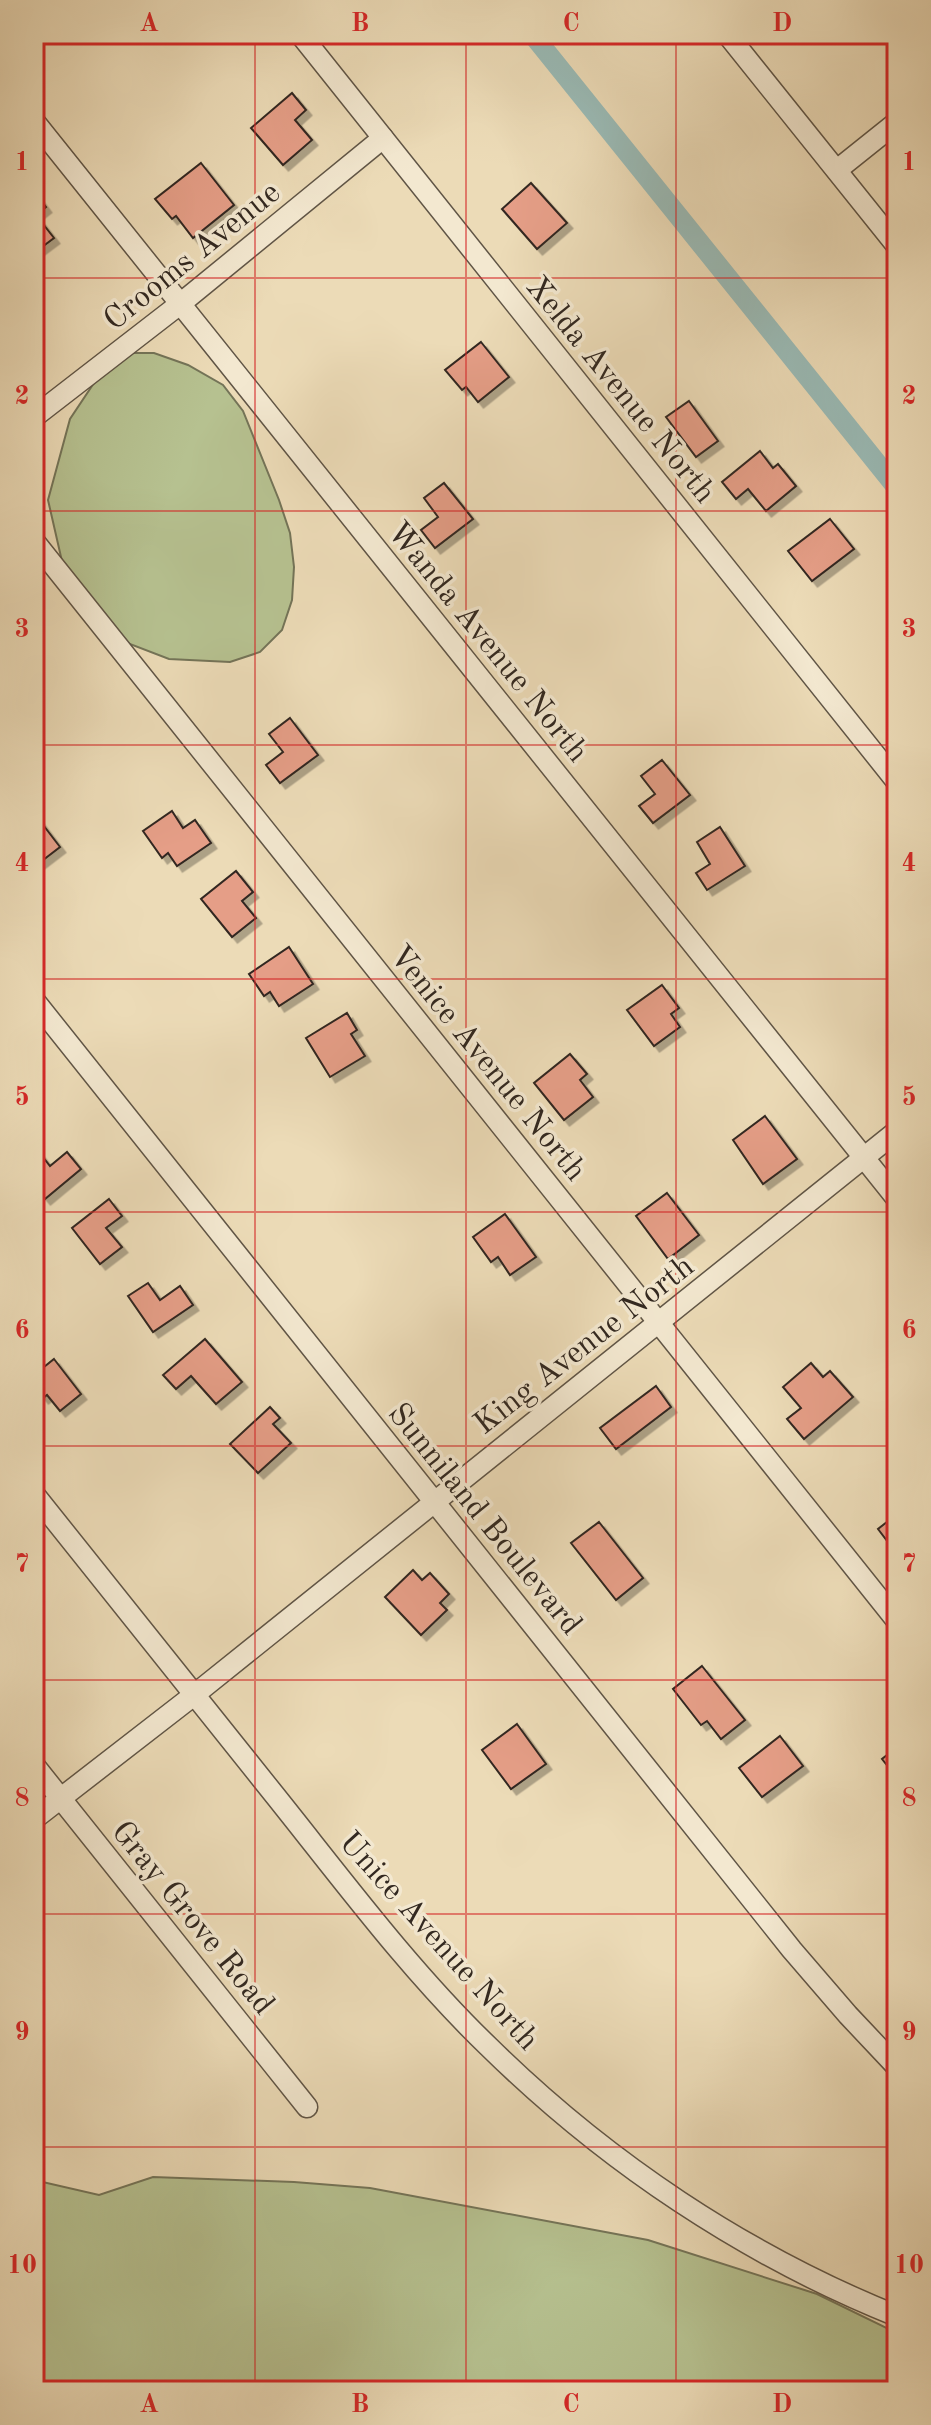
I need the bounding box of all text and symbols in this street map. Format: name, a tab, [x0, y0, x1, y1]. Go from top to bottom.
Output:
text: A	[139, 11, 159, 37]
text: B	[351, 11, 369, 37]
text: C	[562, 11, 580, 37]
text: D	[772, 11, 792, 37]
text: 1	[14, 150, 30, 176]
text: 1	[901, 150, 917, 176]
street label: Crooms Avenue	[99, 177, 287, 338]
street label: Xelda Avenue North	[519, 272, 720, 510]
text: 2	[14, 384, 30, 410]
text: 2	[901, 384, 917, 410]
street label: Wanda Avenue North	[380, 517, 593, 769]
text: 3	[14, 617, 30, 643]
text: 3	[901, 617, 917, 643]
text: 4	[14, 851, 30, 877]
text: 4	[901, 851, 917, 877]
street label: Venice Avenue North	[382, 940, 591, 1188]
text: 5	[14, 1085, 30, 1111]
text: 5	[901, 1085, 917, 1111]
street label: King Avenue North	[469, 1251, 701, 1442]
text: 6	[14, 1318, 30, 1344]
text: 6	[901, 1318, 917, 1344]
street label: Sunniland Boulevard	[381, 1398, 587, 1642]
text: 7	[14, 1552, 30, 1578]
text: 7	[901, 1552, 917, 1578]
text: 8	[14, 1786, 30, 1812]
text: 8	[901, 1786, 917, 1812]
street label: Gray Grove Road	[104, 1816, 279, 2022]
street label: Unice Avenue North	[332, 1827, 544, 2057]
text: 9	[14, 2020, 30, 2046]
text: 9	[901, 2020, 917, 2046]
text: 10	[7, 2253, 37, 2279]
text: 10	[894, 2253, 924, 2279]
text: A	[139, 2392, 159, 2418]
text: B	[351, 2392, 369, 2418]
text: C	[562, 2392, 580, 2418]
text: D	[772, 2392, 792, 2418]

